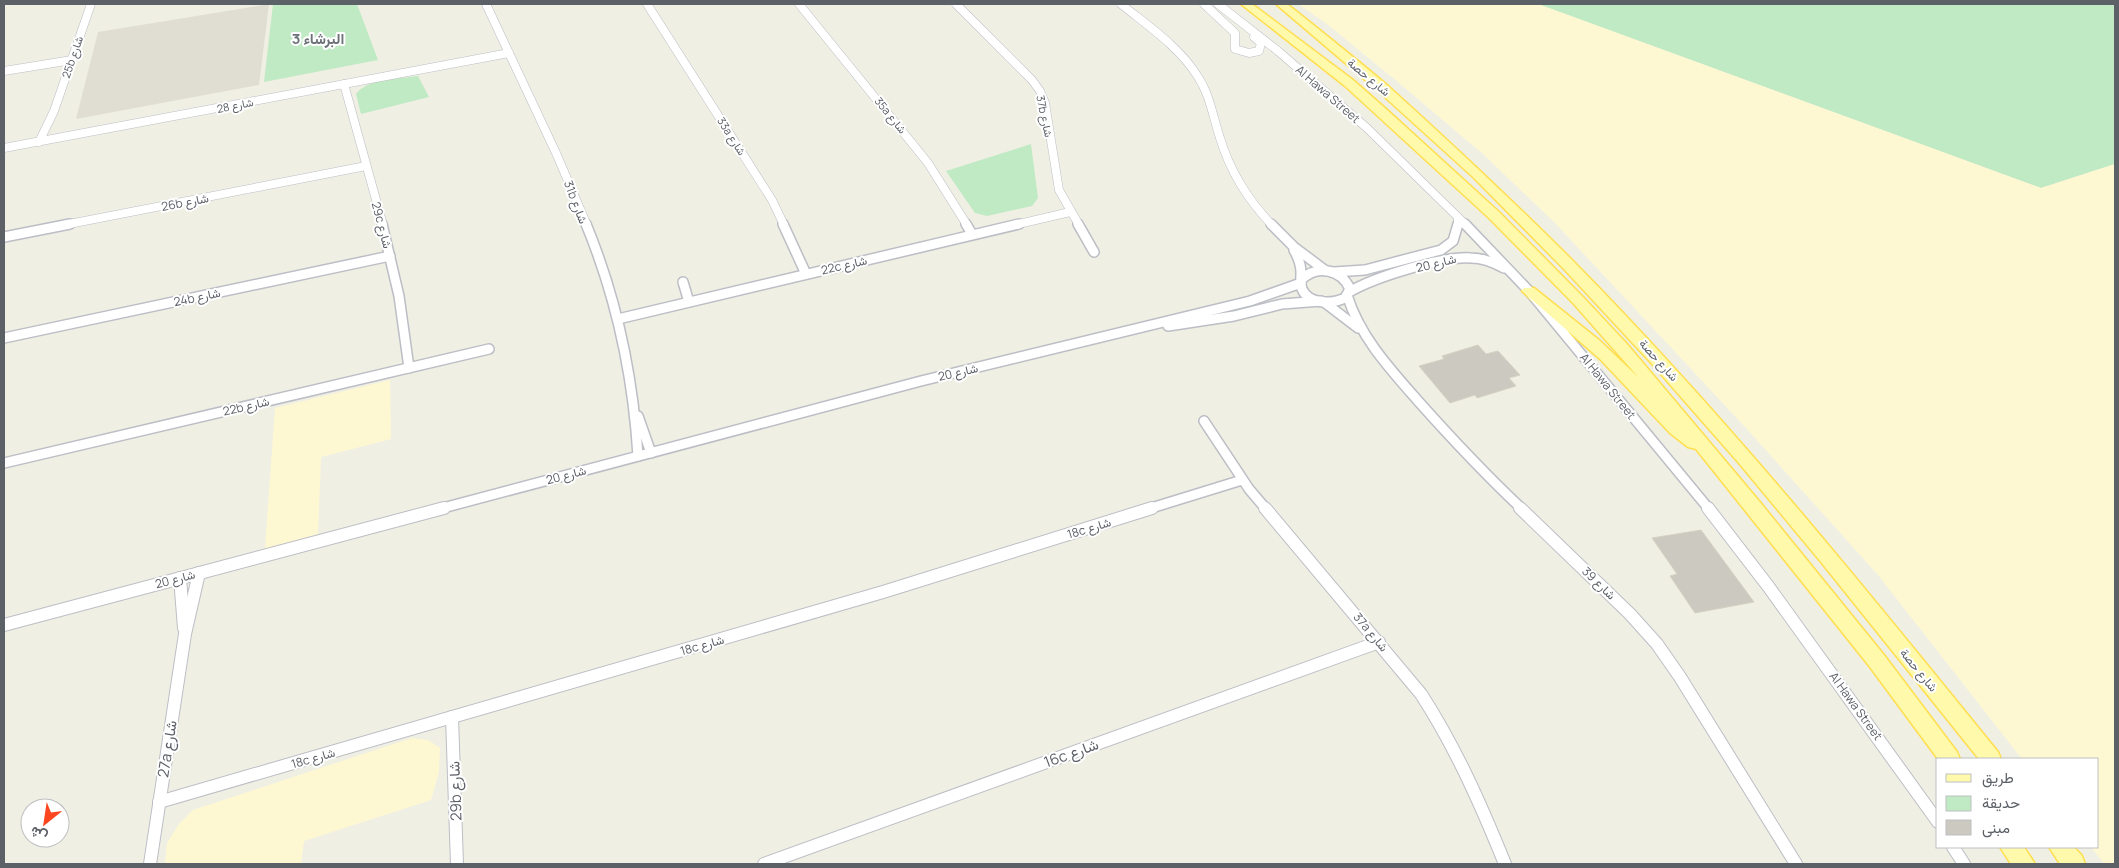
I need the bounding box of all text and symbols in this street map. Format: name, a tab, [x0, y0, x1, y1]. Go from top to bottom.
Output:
district label: البرشاء 3	[292, 28, 344, 49]
street label: 25b شارع	[58, 34, 87, 80]
street label: شارع حصة	[1343, 54, 1394, 101]
street label: Al Hawa Street	[1292, 61, 1364, 127]
street label: شارع 28	[215, 94, 255, 117]
street label: 35a شارع	[871, 94, 911, 137]
street label: 37b شارع	[1032, 94, 1057, 139]
street label: 33a شارع	[713, 114, 750, 159]
street label: 31b شارع	[559, 178, 592, 226]
street label: 26b شارع	[160, 189, 210, 216]
street label: 29c شارع	[367, 200, 396, 250]
street label: شارع 20	[1414, 250, 1458, 277]
street label: 22c شارع	[819, 251, 869, 280]
street label: 24b شارع	[172, 284, 222, 311]
street label: شارع حصة	[1635, 335, 1682, 385]
street label: Al Hawa Street	[1576, 349, 1640, 423]
street label: شارع 20	[936, 359, 980, 386]
street label: 22b شارع	[221, 392, 271, 421]
street label: شارع 20	[544, 462, 588, 489]
street label: 18c شارع	[1065, 513, 1113, 544]
street label: شارع 39	[1578, 563, 1620, 604]
street label: شارع 20	[153, 566, 197, 593]
street label: 37a شارع	[1349, 609, 1392, 656]
street label: 18c شارع	[678, 631, 726, 660]
street label: شارع حصة	[1896, 645, 1942, 696]
street label: Al Hawa Street	[1825, 668, 1887, 744]
street label: 27a شارع	[152, 719, 183, 779]
street label: 16c شارع	[1041, 733, 1102, 773]
street label: 18c شارع	[289, 744, 337, 773]
legend	[1936, 758, 2099, 848]
street label: 29b شارع	[443, 760, 468, 821]
text: طريق	[1982, 767, 2014, 788]
text: حديقة	[1982, 792, 2020, 813]
north arrow	[20, 798, 70, 848]
text: مبنى	[1982, 817, 2010, 838]
text: ش	[26, 822, 50, 847]

